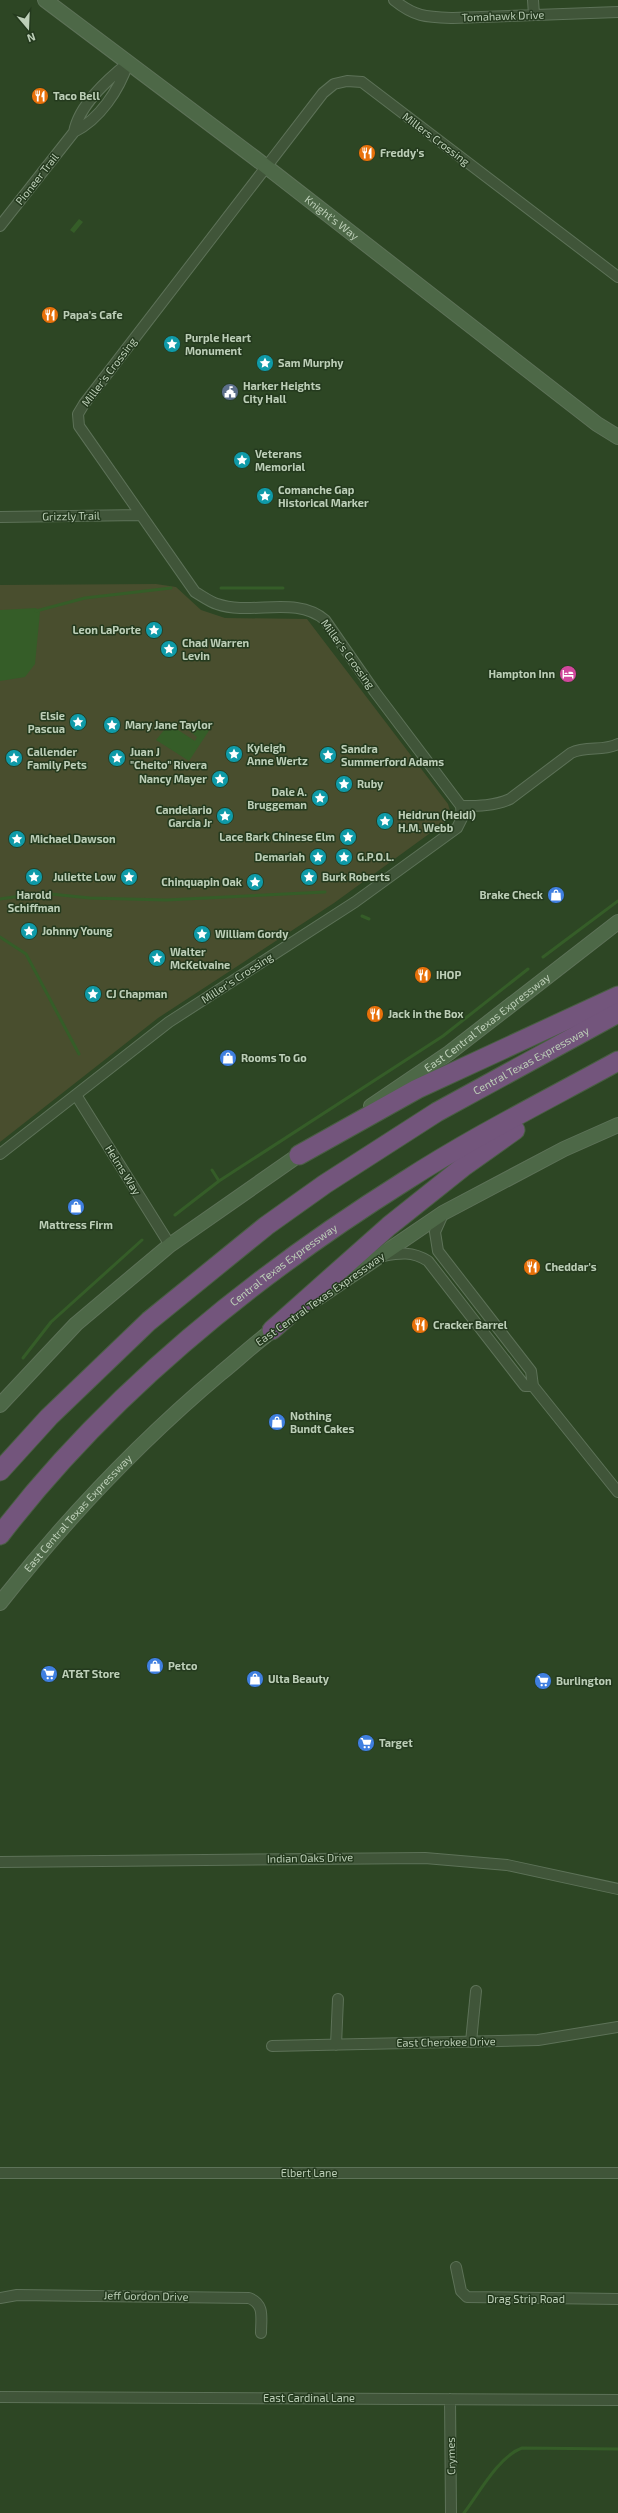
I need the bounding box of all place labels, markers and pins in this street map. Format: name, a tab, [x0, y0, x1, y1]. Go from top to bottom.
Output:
restaurant icon: Taco Bell	[30, 86, 50, 106]
place label: Taco Bell	[53, 89, 100, 102]
restaurant icon: Freddy's	[357, 143, 377, 163]
place label: Freddy's	[380, 146, 424, 160]
restaurant icon: Papa's Cafe	[40, 305, 60, 325]
place label: Papa's Cafe	[63, 308, 123, 321]
place label: Purple Heart Monument	[185, 331, 252, 357]
place icon: Purple Heart Monument	[162, 334, 182, 354]
place icon: Sam Murphy	[255, 353, 275, 373]
place label: Sam Murphy	[278, 356, 344, 370]
place label: Harker Heights City Hall	[243, 379, 321, 406]
public building icon: Harker Heights City Hall	[220, 382, 240, 402]
place label: Veterans Memorial	[255, 447, 305, 473]
place icon: Veterans Memorial	[232, 450, 252, 470]
place label: Comanche Gap Historical Marker	[278, 483, 369, 509]
place icon: Comanche Gap Historical Marker	[255, 486, 275, 506]
place icon: Leon LaPorte	[144, 620, 164, 640]
place label: Leon LaPorte	[73, 623, 141, 636]
place label: Chad Warren Levin	[182, 636, 249, 662]
place icon: Chad Warren Levin	[159, 639, 179, 659]
hotel icon: Hampton Inn	[558, 664, 578, 684]
place label: Hampton Inn	[488, 667, 555, 680]
place label: Elsie Pascua	[28, 709, 65, 735]
place icon: Elsie Pascua	[68, 712, 88, 732]
place icon: Mary Jane Taylor	[102, 715, 122, 735]
place label: Mary Jane Taylor	[125, 718, 213, 732]
place label: Kyleigh Anne Wertz	[247, 741, 308, 767]
place label: Sandra Summerford Adams	[341, 742, 444, 768]
place icon: Kyleigh Anne Wertz	[224, 744, 244, 764]
place label: Callender Family Pets	[27, 745, 87, 772]
place label: Juan J "Cheito" Rivera	[130, 745, 207, 771]
place icon: Sandra Summerford Adams	[318, 745, 338, 765]
place icon: Callender Family Pets	[4, 748, 24, 768]
place icon: Juan J "Cheito" Rivera	[107, 748, 127, 768]
place icon: Nancy Mayer	[210, 769, 230, 789]
place label: Nancy Mayer	[139, 772, 207, 786]
place icon: Ruby	[334, 774, 354, 794]
place label: Ruby	[357, 777, 384, 791]
place label: Dale A. Bruggeman	[247, 785, 307, 811]
place icon: Dale A. Bruggeman	[310, 788, 330, 808]
place label: Candelario Garcia Jr	[156, 803, 212, 829]
place icon: Candelario Garcia Jr	[215, 806, 235, 826]
place label: Heidrun (Heidi) H.M. Webb	[398, 808, 476, 834]
place icon: Heidrun (Heidi) H.M. Webb	[375, 811, 395, 831]
place icon: Lace Bark Chinese Elm	[338, 827, 358, 847]
place icon: Michael Dawson	[7, 829, 27, 849]
place label: Lace Bark Chinese Elm	[219, 830, 335, 843]
place label: Michael Dawson	[30, 832, 116, 845]
place icon: Demariah	[308, 847, 328, 867]
place icon: G.P.O.L.	[334, 847, 354, 867]
place label: Demariah	[255, 850, 305, 863]
place label: G.P.O.L.	[357, 850, 395, 863]
place icon: Harold Schiffman	[24, 867, 44, 887]
place icon: Juliette Low	[119, 867, 139, 887]
place icon: Burk Roberts	[299, 867, 319, 887]
place label: Juliette Low	[53, 870, 117, 883]
place label: Burk Roberts	[322, 870, 390, 883]
place icon: Chinquapin Oak	[245, 872, 265, 892]
place label: Chinquapin Oak	[161, 875, 243, 888]
shop icon: Brake Check	[546, 885, 566, 905]
place label: Harold Schiffman	[8, 888, 60, 914]
place label: Brake Check	[479, 888, 544, 901]
place icon: Johnny Young	[19, 921, 39, 941]
place label: Johnny Young	[42, 924, 113, 938]
place icon: William Gordy	[192, 924, 212, 944]
place label: William Gordy	[215, 927, 289, 941]
place label: Walter McKelvaine	[170, 945, 230, 971]
place icon: Walter McKelvaine	[147, 948, 167, 968]
restaurant icon: IHOP	[413, 965, 433, 985]
place label: IHOP	[436, 968, 461, 981]
place icon: CJ Chapman	[83, 984, 103, 1004]
place label: CJ Chapman	[106, 987, 167, 1000]
restaurant icon: Jack in the Box	[365, 1004, 385, 1024]
place label: Jack in the Box	[388, 1007, 464, 1020]
shop icon: Rooms To Go	[218, 1048, 238, 1068]
place label: Rooms To Go	[241, 1051, 307, 1064]
shop icon: Mattress Firm	[66, 1197, 86, 1217]
place label: Mattress Firm	[39, 1218, 113, 1231]
restaurant icon: Cheddar's	[522, 1257, 542, 1277]
place label: Cheddar's	[545, 1260, 597, 1273]
restaurant icon: Cracker Barrel	[410, 1315, 430, 1335]
place label: Cracker Barrel	[433, 1318, 508, 1331]
place label: Nothing Bundt Cakes	[290, 1409, 355, 1435]
shop icon: Nothing Bundt Cakes	[267, 1412, 287, 1432]
shop icon: Petco	[145, 1656, 165, 1676]
place label: Petco	[168, 1659, 198, 1672]
supermarket icon: AT&T Store	[39, 1664, 59, 1684]
place label: AT&T Store	[62, 1667, 120, 1680]
shop icon: Ulta Beauty	[245, 1669, 265, 1689]
supermarket icon: Burlington	[533, 1671, 553, 1691]
place label: Ulta Beauty	[268, 1672, 330, 1686]
place label: Burlington	[556, 1674, 612, 1687]
supermarket icon: Target	[356, 1733, 376, 1753]
place label: Target	[379, 1736, 413, 1749]

